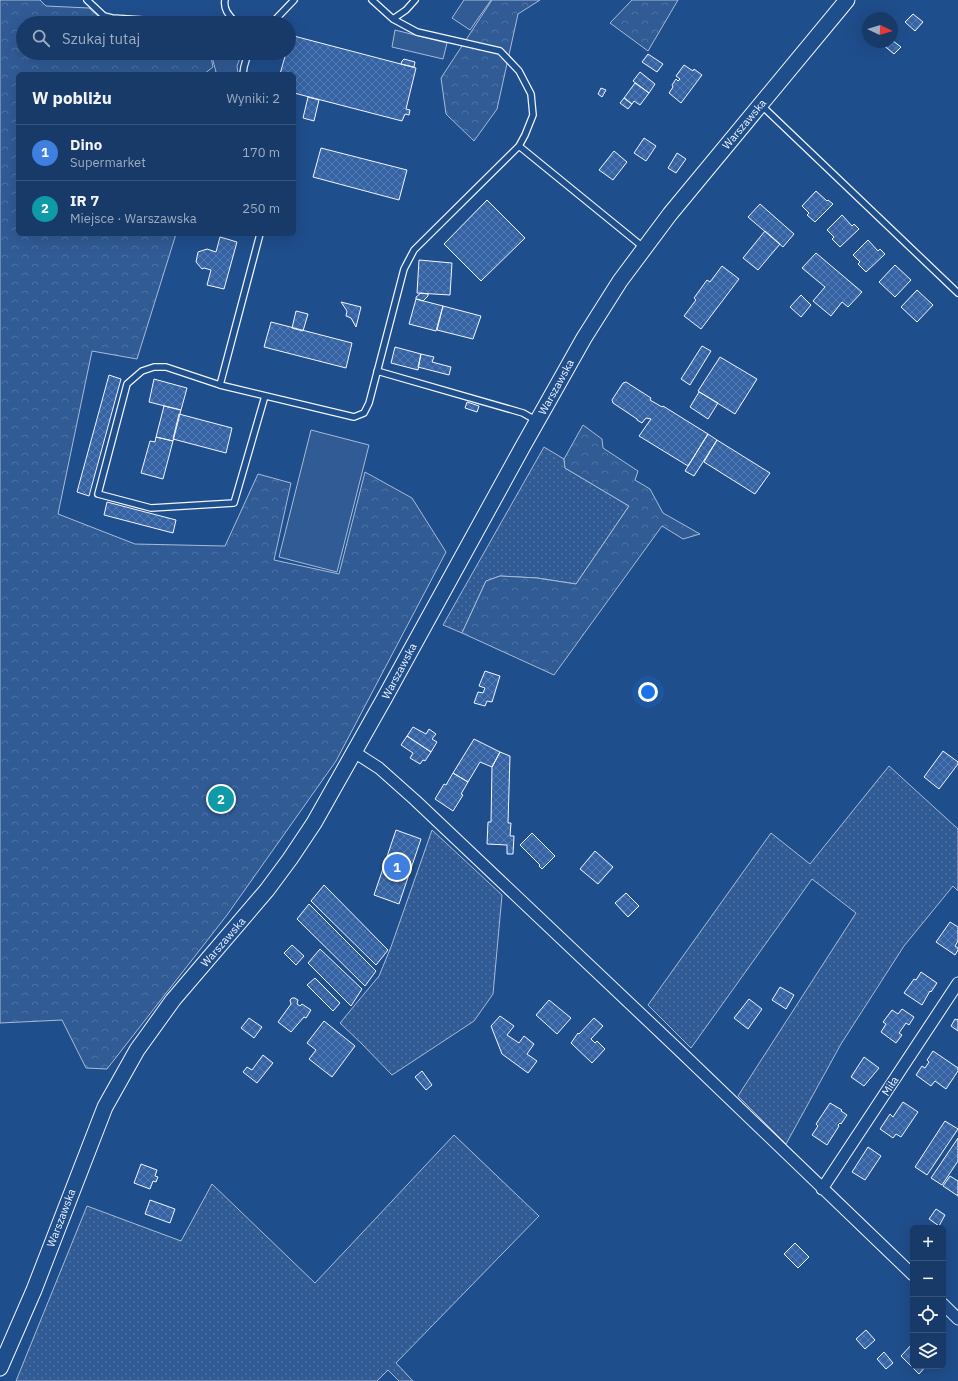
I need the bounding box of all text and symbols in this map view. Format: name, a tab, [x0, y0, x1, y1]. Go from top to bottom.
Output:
north arrow	[862, 12, 898, 48]
search box	[16, 16, 296, 60]
icon: search	[30, 27, 52, 49]
text: Szukaj tutaj	[62, 29, 140, 48]
text: W pobliżu	[32, 87, 112, 109]
text: Wyniki: 2	[227, 90, 280, 107]
street label: Warszawska	[719, 96, 769, 152]
text: Dino	[70, 135, 102, 154]
text: 1	[41, 144, 49, 161]
text: 170 m	[242, 144, 280, 161]
text: Supermarket	[70, 154, 146, 171]
text: IR 7	[70, 191, 99, 210]
text: 2	[41, 200, 49, 217]
text: 250 m	[242, 200, 280, 217]
text: Miejsce · Warszawska	[70, 210, 197, 227]
street label: Warszawska	[535, 357, 577, 417]
street label: Warszawska	[378, 641, 420, 701]
your location	[638, 682, 658, 702]
pin: 2	[208, 784, 234, 814]
pin: 1	[384, 852, 410, 882]
street label: Warszawska	[198, 914, 248, 970]
street label: Miła	[879, 1073, 902, 1098]
street label: Warszawska	[43, 1187, 79, 1249]
map controls	[910, 1225, 946, 1369]
button: +	[910, 1225, 946, 1261]
button: −	[910, 1261, 946, 1297]
button: locate	[910, 1297, 946, 1333]
button: layers	[910, 1333, 946, 1369]

